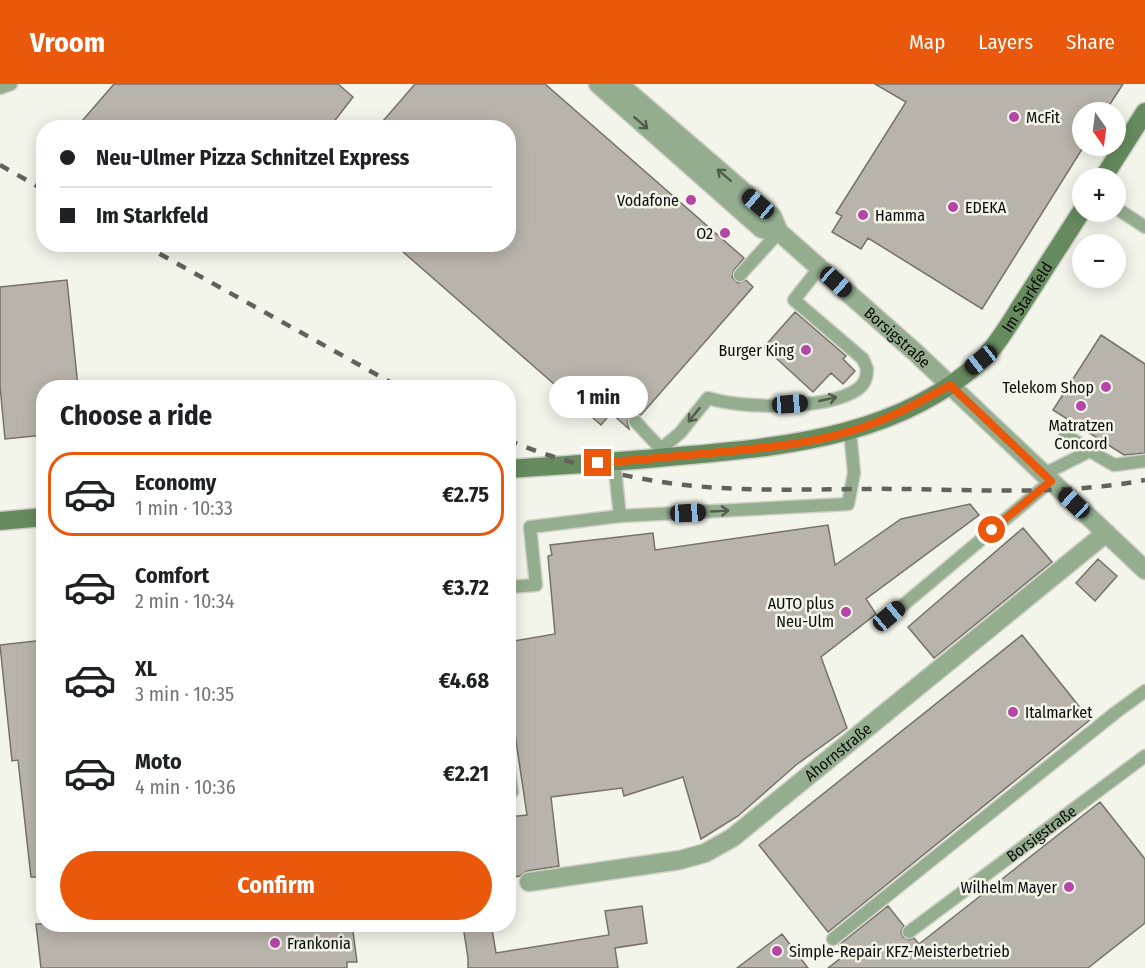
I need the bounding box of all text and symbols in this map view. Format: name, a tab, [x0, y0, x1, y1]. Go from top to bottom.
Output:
text: Vroom	[30, 26, 105, 59]
text: Map	[909, 29, 945, 55]
text: Layers	[978, 29, 1033, 55]
text: Share	[1066, 29, 1115, 55]
north arrow	[1072, 102, 1126, 156]
map controls	[1072, 102, 1126, 288]
place label: McFit	[1026, 108, 1061, 127]
marker: McFit	[1007, 110, 1021, 124]
one-way arrow	[633, 117, 649, 130]
text: Neu-Ulmer Pizza Schnitzel Express	[96, 144, 409, 171]
button: +	[1072, 168, 1126, 222]
one-way arrow	[716, 169, 732, 182]
car	[738, 186, 778, 222]
place label: Vodafone	[617, 191, 679, 210]
marker: Vodafone	[684, 193, 698, 207]
place label: EDEKA	[965, 198, 1007, 217]
marker: EDEKA	[946, 200, 960, 214]
text: Im Starkfeld	[96, 202, 208, 229]
place label: Hamma	[875, 206, 925, 225]
marker: Hamma	[856, 208, 870, 222]
place label: O2	[696, 224, 713, 243]
marker: O2	[718, 226, 732, 240]
button: −	[1072, 234, 1126, 288]
street label: Im Starkfeld	[997, 258, 1056, 336]
car	[817, 263, 855, 301]
street label: Borsigstraße	[861, 303, 935, 372]
place label: Burger King	[719, 341, 794, 360]
car	[961, 342, 1001, 378]
marker: Burger King	[799, 343, 813, 357]
callout: 1 min	[548, 376, 648, 418]
place label: Telekom Shop	[1002, 378, 1094, 397]
marker: Telekom Shop	[1099, 380, 1113, 394]
text: 1 min	[577, 385, 620, 409]
one-way arrow	[819, 392, 838, 404]
car	[771, 394, 809, 414]
marker: Matratzen Concord	[1074, 399, 1088, 413]
text: Choose a ride	[60, 400, 212, 432]
one-way arrow	[688, 407, 701, 423]
place label: Matratzen Concord	[1048, 416, 1114, 453]
route end	[584, 449, 611, 476]
icon: car	[63, 467, 117, 521]
text: Economy	[135, 469, 216, 496]
text: €2.75	[442, 481, 489, 508]
car	[1055, 484, 1093, 522]
text: 1 min · 10:33	[135, 496, 233, 520]
car	[670, 503, 706, 523]
one-way arrow	[710, 505, 730, 516]
route start	[978, 516, 1005, 543]
icon: car	[63, 560, 117, 614]
text: Comfort	[135, 562, 209, 589]
text: €3.72	[442, 574, 489, 601]
text: 2 min · 10:34	[135, 589, 234, 613]
place label: AUTO plus Neu-Ulm	[768, 594, 834, 631]
car	[869, 598, 909, 634]
marker: AUTO plus Neu-Ulm	[839, 605, 853, 619]
icon: car	[63, 653, 117, 707]
text: XL	[135, 655, 157, 682]
text: €4.68	[439, 667, 489, 694]
text: 3 min · 10:35	[135, 682, 234, 706]
place label: Italmarket	[1025, 703, 1093, 722]
marker: Italmarket	[1006, 705, 1020, 719]
street label: Ahornstraße	[801, 719, 875, 785]
icon: car	[63, 746, 117, 800]
text: Moto	[135, 748, 182, 775]
text: €2.21	[443, 760, 489, 787]
text: 4 min · 10:36	[135, 775, 236, 799]
street label: Borsigstraße	[1003, 801, 1080, 866]
button: Confirm	[60, 851, 492, 920]
place label: Wilhelm Mayer	[961, 878, 1057, 897]
marker: Wilhelm Mayer	[1062, 880, 1076, 894]
place label: Frankonia	[287, 934, 351, 953]
marker: Frankonia	[268, 936, 282, 950]
place label: Simple-Repair KFZ-Meisterbetrieb	[789, 942, 1010, 961]
marker: Simple-Repair KFZ-Meisterbetrieb	[770, 944, 784, 958]

